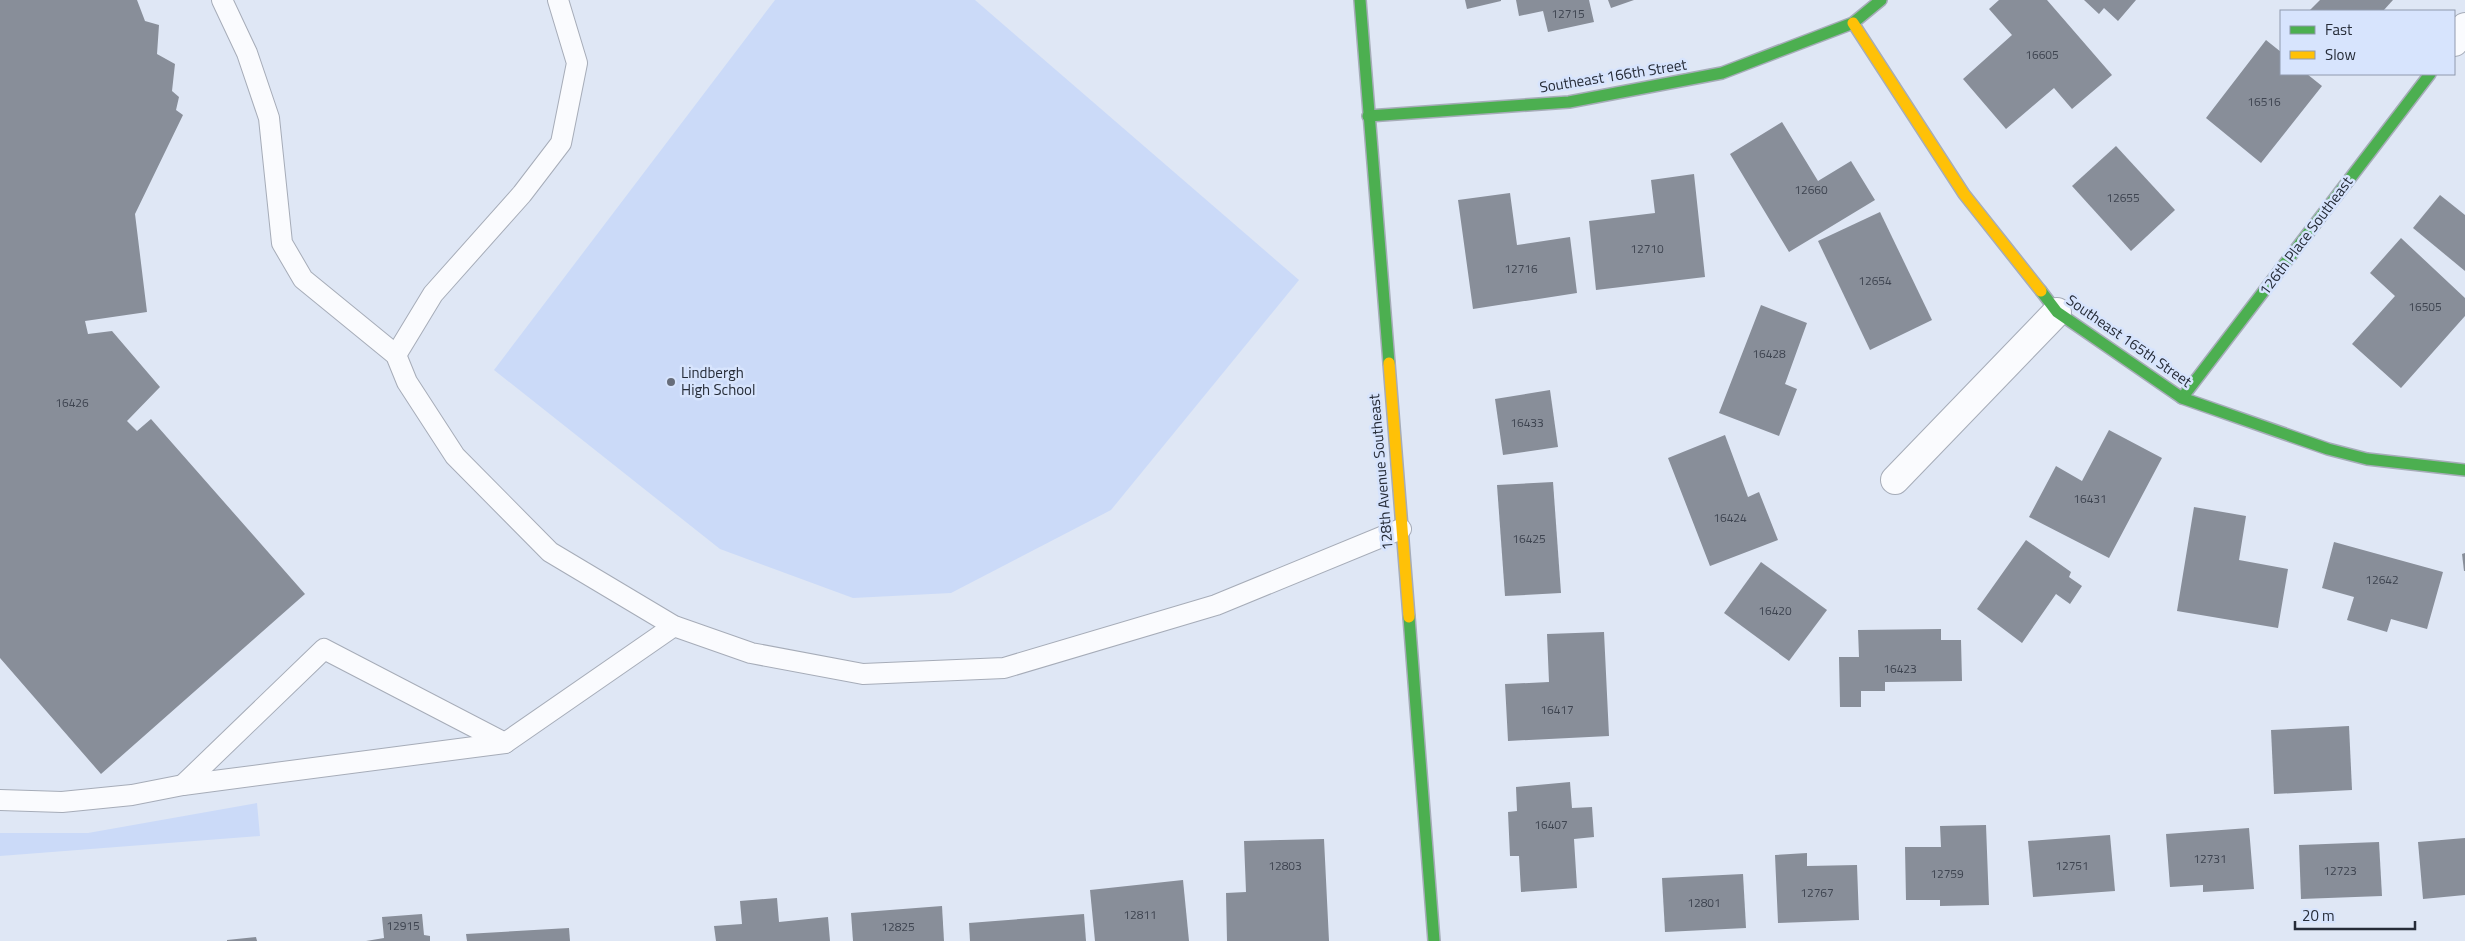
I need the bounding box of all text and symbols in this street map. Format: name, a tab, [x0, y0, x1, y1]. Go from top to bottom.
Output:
house number: 12715	[1551, 4, 1585, 23]
legend	[2280, 10, 2455, 75]
text: Fast	[2325, 18, 2353, 41]
text: Slow	[2325, 43, 2356, 66]
house number: 16605	[2025, 45, 2059, 64]
street label: Southeast 166th Street	[1538, 52, 1689, 98]
house number: 16516	[2247, 92, 2281, 111]
street label: 126th Place Southeast	[2253, 171, 2358, 300]
house number: 12660	[1794, 180, 1828, 199]
house number: 12655	[2106, 188, 2140, 207]
house number: 12710	[1630, 239, 1664, 258]
house number: 12716	[1504, 259, 1538, 278]
house number: 12654	[1858, 271, 1892, 290]
street label: Southeast 165th Street	[2062, 289, 2197, 393]
house number: 16505	[2408, 297, 2442, 316]
house number: 16428	[1752, 344, 1786, 363]
place label: Lindbergh High School	[681, 361, 756, 401]
marker: Lindbergh High School	[665, 376, 677, 388]
street label: 128th Avenue Southeast	[1362, 392, 1399, 551]
house number: 16426	[55, 393, 89, 412]
house number: 16433	[1510, 413, 1544, 432]
house number: 16431	[2073, 489, 2107, 508]
house number: 16424	[1713, 508, 1747, 527]
house number: 16425	[1512, 529, 1546, 548]
house number: 12642	[2365, 570, 2399, 589]
house number: 16420	[1758, 601, 1792, 620]
house number: 16423	[1883, 659, 1917, 678]
house number: 16417	[1540, 700, 1574, 719]
house number: 16407	[1534, 815, 1568, 834]
house number: 12731	[2193, 849, 2227, 868]
house number: 12803	[1268, 856, 1302, 875]
house number: 12751	[2055, 856, 2089, 875]
house number: 12723	[2323, 861, 2357, 880]
house number: 12759	[1930, 864, 1964, 883]
house number: 12767	[1800, 883, 1834, 902]
house number: 12801	[1687, 893, 1721, 912]
scale bar	[2295, 898, 2415, 930]
text: 20 m	[2302, 904, 2335, 927]
house number: 12811	[1123, 905, 1157, 924]
house number: 12915	[386, 916, 420, 935]
house number: 12825	[881, 917, 915, 936]

